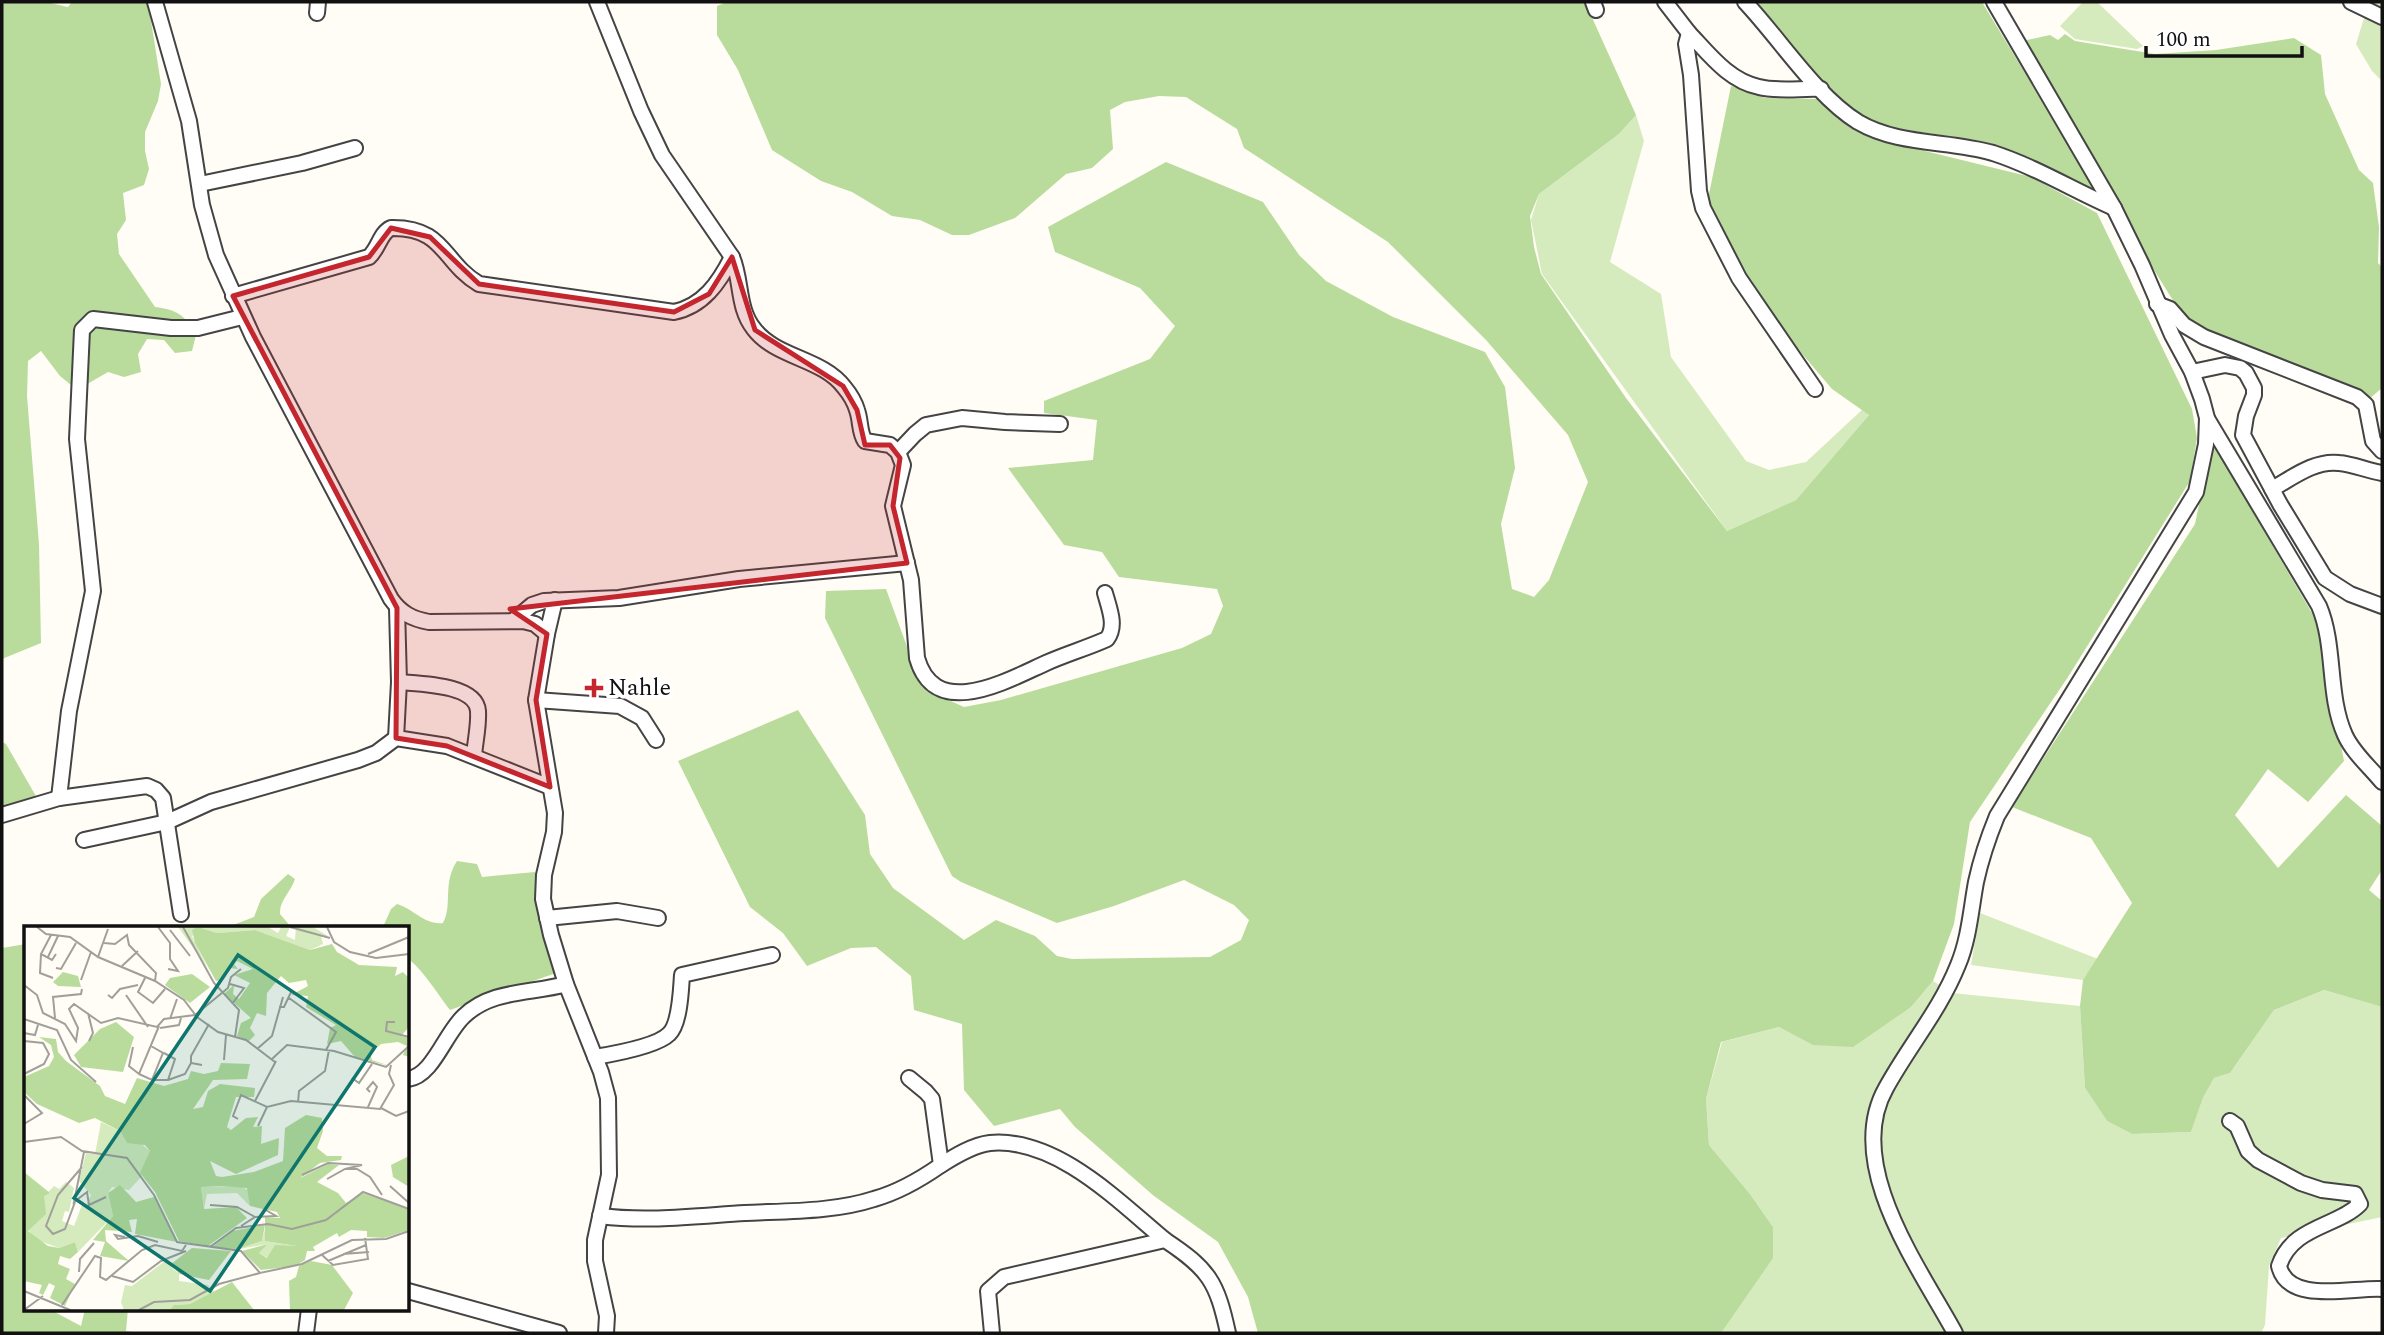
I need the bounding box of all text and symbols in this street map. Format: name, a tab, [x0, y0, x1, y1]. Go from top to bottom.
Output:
scale bar	[2146, 14, 2302, 58]
text: 100 m	[2156, 24, 2211, 56]
place label: Nahle	[608, 670, 671, 706]
marker: Nahle	[586, 680, 602, 696]
inset map	[24, 926, 410, 1310]

